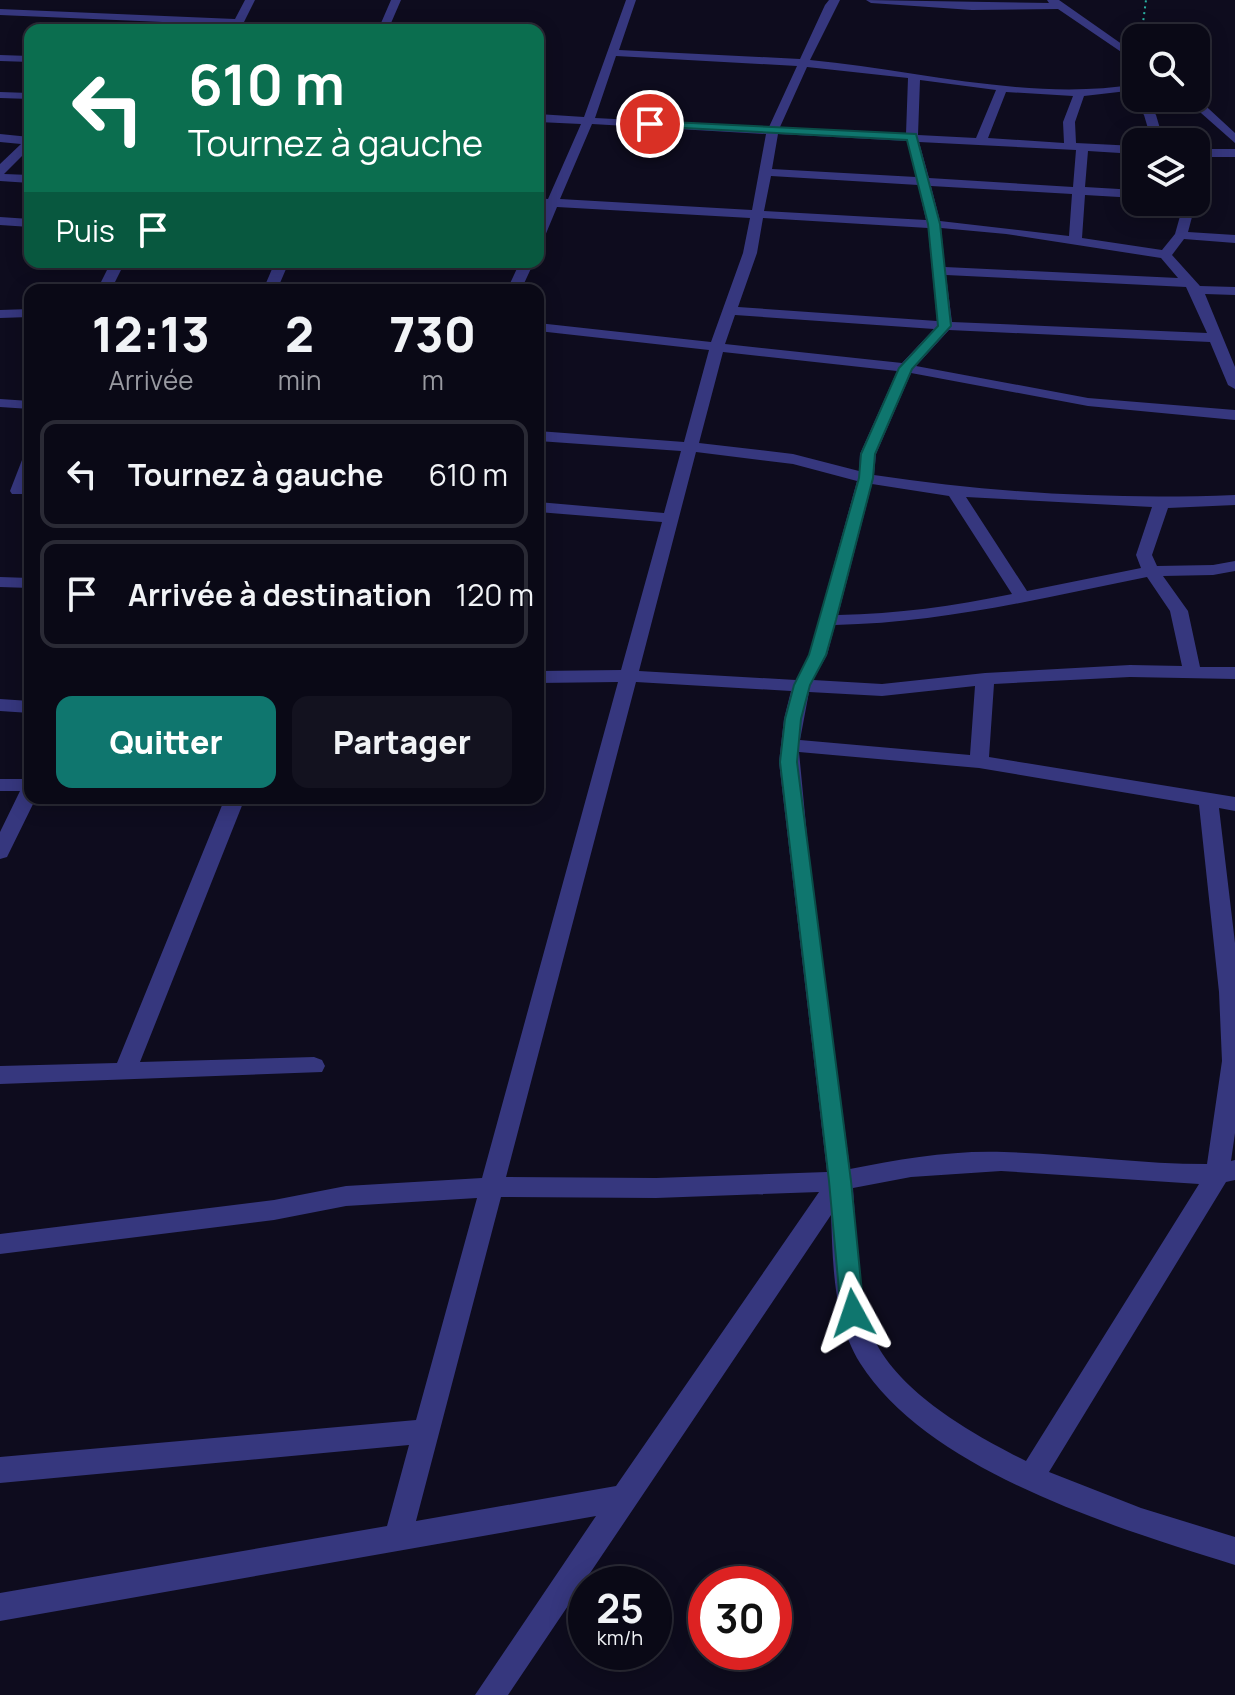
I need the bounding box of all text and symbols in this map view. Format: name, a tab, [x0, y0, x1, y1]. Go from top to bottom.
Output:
map controls	[1122, 24, 1210, 216]
button: search	[1122, 24, 1210, 112]
text: 610 m	[188, 45, 345, 122]
icon: left	[56, 56, 160, 160]
pin	[616, 90, 684, 158]
icon: arrive	[628, 102, 672, 146]
text: Tournez à gauche	[188, 118, 483, 167]
button: layers	[1122, 128, 1210, 216]
icon: arrive	[131, 208, 175, 252]
text: Puis	[56, 210, 115, 251]
text: 12:13	[92, 301, 210, 366]
text: 2	[285, 301, 314, 366]
text: 730	[389, 301, 476, 366]
text: Arrivée	[108, 362, 193, 398]
text: min	[278, 362, 321, 398]
text: m	[422, 362, 444, 398]
icon: left	[60, 452, 104, 496]
text: Tournez à gauche	[128, 454, 384, 495]
text: 610 m	[428, 454, 508, 495]
icon: arrive	[60, 572, 104, 616]
text: Arrivée à destination	[128, 574, 431, 615]
text: 120 m	[455, 574, 534, 615]
button: Quitter	[56, 696, 276, 788]
button: Partager	[292, 696, 512, 788]
position arrow	[811, 1271, 895, 1355]
speed limit sign: 30	[688, 1566, 792, 1670]
text: 25	[596, 1580, 644, 1635]
text: km/h	[597, 1624, 643, 1651]

